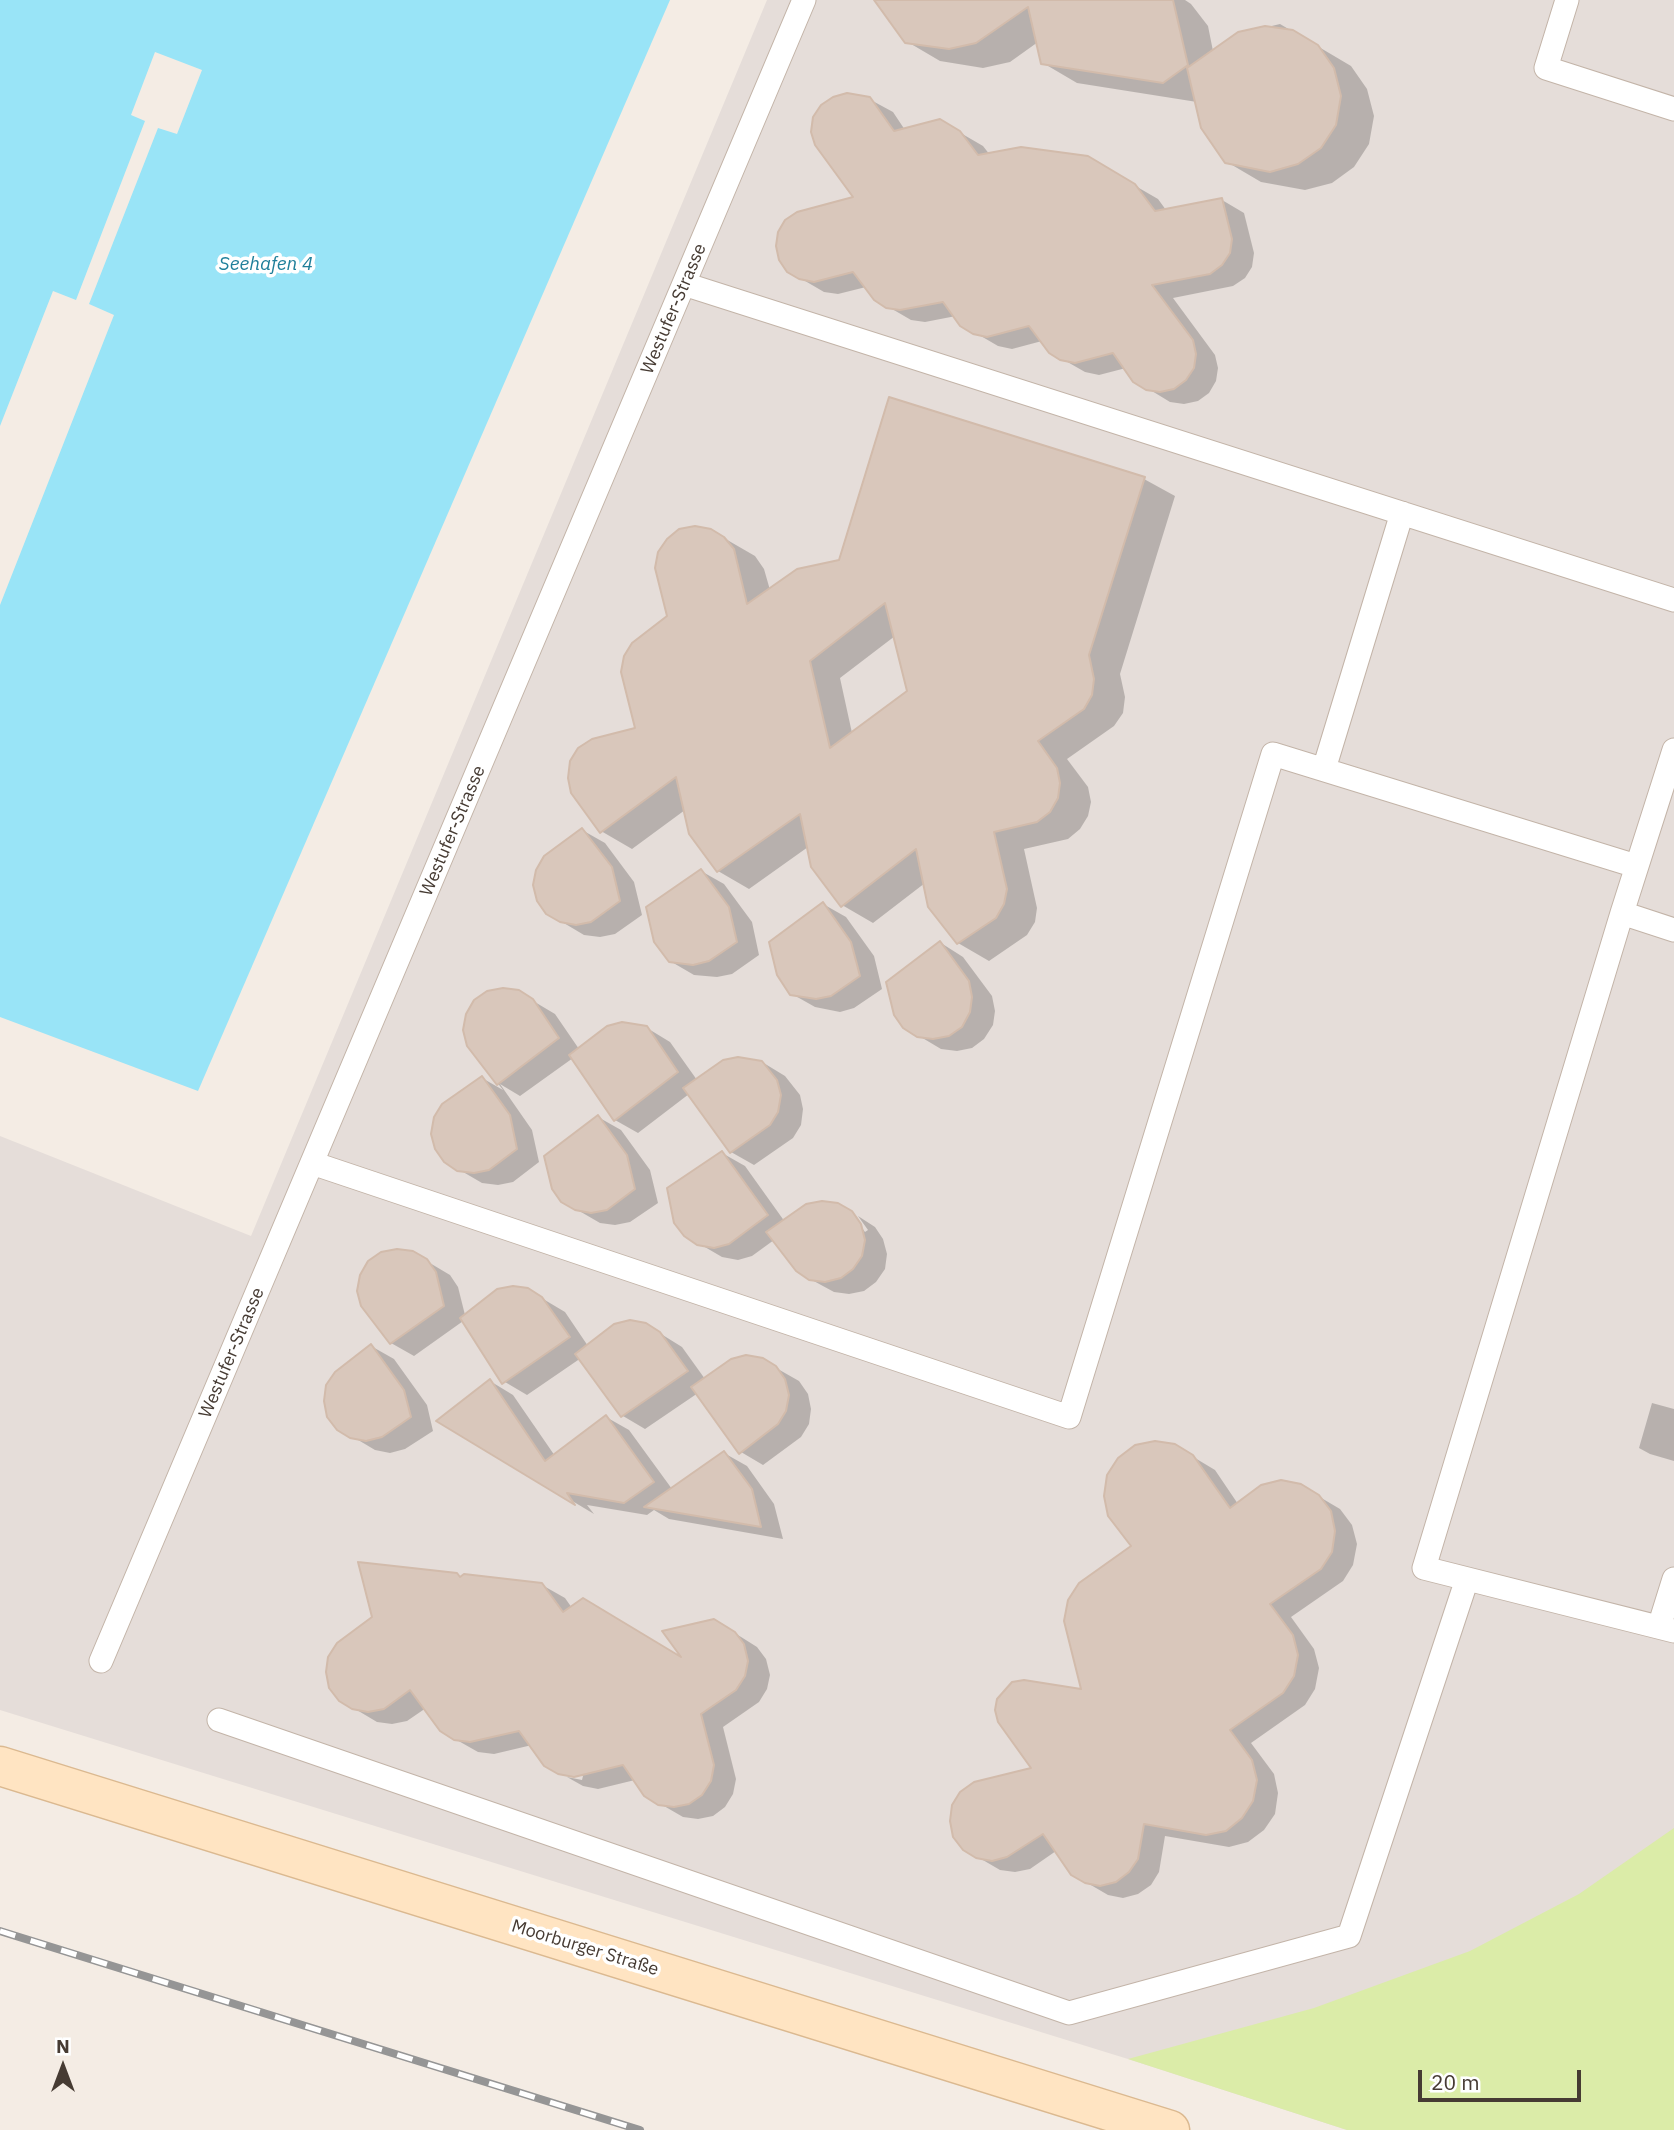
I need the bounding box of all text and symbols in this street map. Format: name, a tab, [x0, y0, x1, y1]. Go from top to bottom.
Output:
street label: Westufer-Strasse	[637, 240, 711, 378]
water label: Seehafen 4	[219, 254, 313, 276]
street label: Westufer-Strasse	[416, 762, 490, 900]
street label: Westufer-Strasse	[195, 1284, 269, 1422]
street label: Moorburger Straße	[509, 1915, 661, 1981]
north arrow	[28, 2032, 98, 2102]
text: N	[56, 2034, 70, 2058]
scale bar	[1422, 2056, 1585, 2100]
text: 20 m	[1431, 2068, 1480, 2096]

